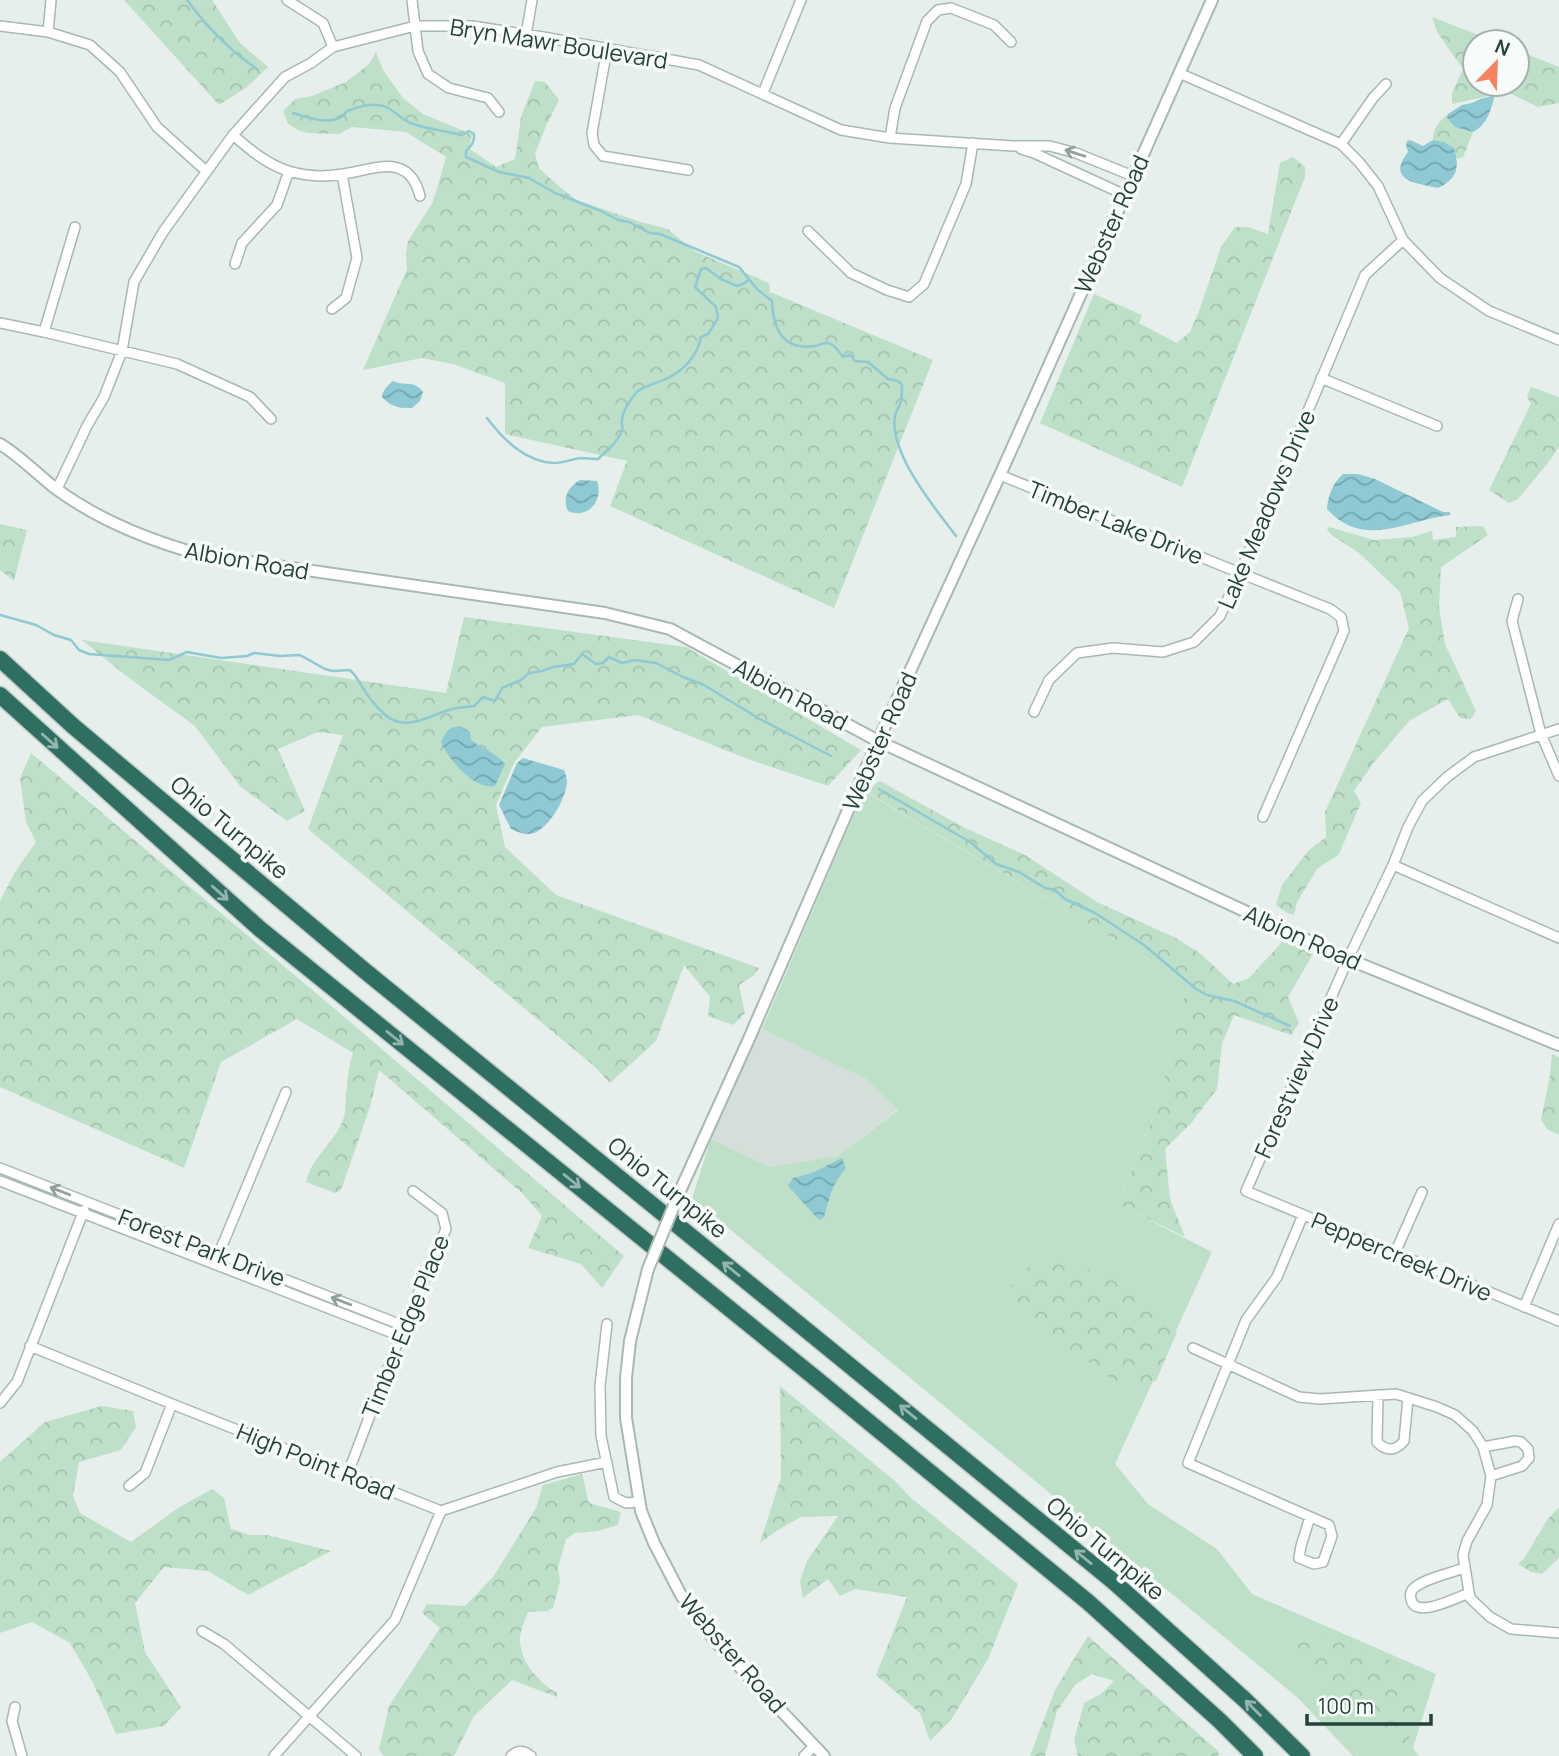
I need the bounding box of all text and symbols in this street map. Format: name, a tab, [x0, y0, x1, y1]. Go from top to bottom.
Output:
street label: Bryn Mawr Boulevard	[448, 10, 670, 76]
north arrow	[1461, 28, 1531, 98]
text: N	[1491, 33, 1514, 62]
one-way arrow	[1064, 146, 1086, 158]
street label: Webster Road	[1066, 150, 1156, 298]
street label: Lake Meadows Drive	[1210, 404, 1322, 614]
street label: Timber Lake Drive	[1024, 472, 1208, 572]
street label: Albion Road	[183, 533, 311, 587]
street label: Albion Road	[728, 650, 854, 738]
street label: Webster Road	[834, 667, 924, 815]
one-way arrow	[41, 733, 59, 749]
street label: Ohio Turnpike	[164, 768, 296, 886]
one-way arrow	[211, 885, 229, 901]
street label: Albion Road	[1239, 897, 1367, 977]
street label: Forestview Drive	[1246, 991, 1346, 1163]
one-way arrow	[385, 1030, 403, 1046]
street label: Ohio Turnpike	[601, 1129, 735, 1245]
one-way arrow	[562, 1173, 580, 1189]
one-way arrow	[50, 1184, 72, 1197]
street label: Forest Park Drive	[114, 1200, 290, 1294]
street label: Peppercreek Drive	[1307, 1204, 1497, 1308]
street label: Timber Edge Place	[354, 1230, 456, 1422]
one-way arrow	[723, 1261, 741, 1276]
one-way arrow	[330, 1293, 352, 1306]
one-way arrow	[899, 1405, 917, 1420]
street label: High Point Road	[232, 1415, 400, 1507]
street label: Ohio Turnpike	[1040, 1489, 1172, 1607]
one-way arrow	[1075, 1549, 1093, 1565]
street label: Webster Road	[672, 1586, 794, 1720]
scale bar	[1307, 1682, 1431, 1726]
text: 100 m	[1318, 1692, 1374, 1720]
one-way arrow	[1245, 1700, 1262, 1717]

